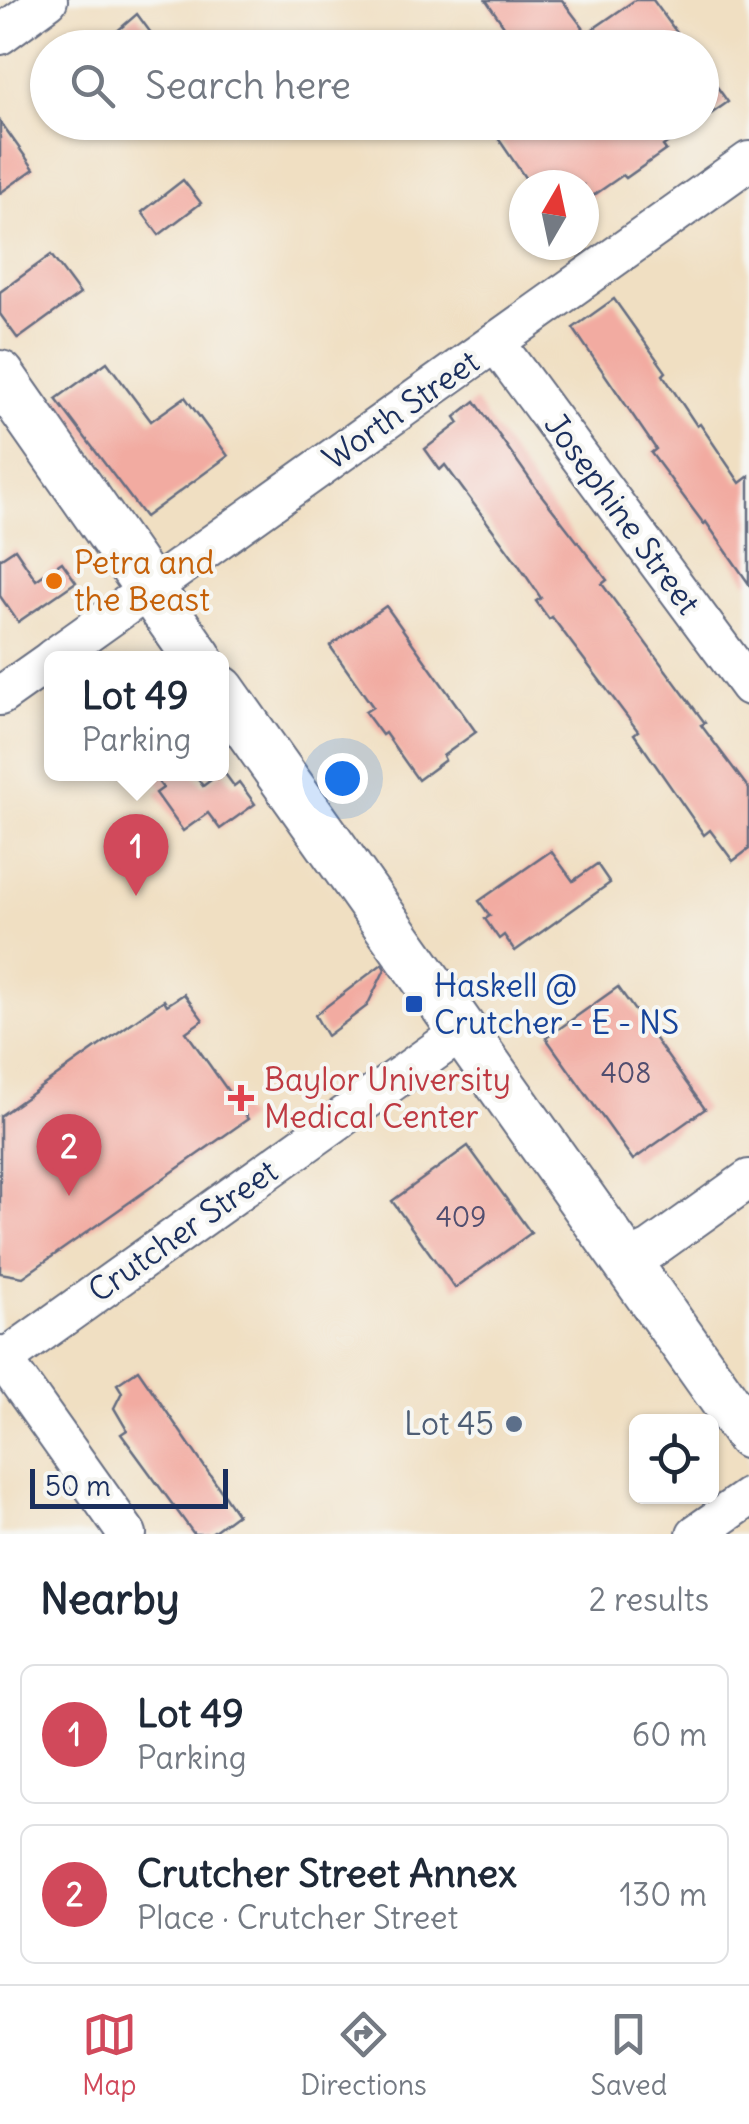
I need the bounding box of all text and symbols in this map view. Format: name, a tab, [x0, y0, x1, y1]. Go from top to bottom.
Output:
search box	[30, 30, 719, 140]
icon: search	[65, 58, 120, 113]
text: Search here	[145, 62, 351, 109]
north arrow	[509, 170, 599, 260]
street label: Worth Street	[315, 341, 487, 478]
street label: Josephine Street	[536, 405, 709, 622]
place label: Petra and the Beast	[74, 542, 214, 620]
marker: Petra and the Beast	[43, 570, 65, 592]
popup	[44, 651, 229, 781]
text: Lot 49	[82, 672, 189, 719]
text: Parking	[82, 719, 191, 760]
your location	[317, 753, 368, 804]
pin: 1	[104, 814, 168, 896]
place label: Haskell @ Crutcher - E - NS	[434, 965, 679, 1043]
marker: Haskell @ Crutcher - E - NS	[403, 993, 425, 1015]
house number: 408	[601, 1055, 651, 1091]
place label: Baylor University Medical Center	[264, 1059, 511, 1137]
marker: Baylor University Medical Center	[228, 1085, 254, 1111]
pin: 2	[36, 1114, 102, 1196]
street label: Crutcher Street	[80, 1150, 285, 1311]
house number: 409	[436, 1199, 486, 1235]
place label: Lot 45	[404, 1403, 494, 1444]
marker: Lot 45	[503, 1413, 525, 1435]
map controls	[629, 1414, 719, 1504]
button: locate	[629, 1414, 719, 1504]
scale bar	[30, 1464, 228, 1508]
text: 50 m	[45, 1468, 111, 1504]
text: Nearby	[40, 1573, 179, 1625]
text: 2 results	[589, 1579, 709, 1620]
text: Lot 49	[137, 1690, 244, 1737]
text: 1	[68, 1714, 81, 1755]
text: 60 m	[632, 1714, 707, 1755]
text: Parking	[137, 1737, 247, 1778]
text: Crutcher Street Annex	[137, 1850, 517, 1897]
text: 2	[66, 1874, 83, 1915]
text: 130 m	[619, 1874, 707, 1915]
text: Place · Crutcher Street	[137, 1897, 458, 1938]
tab: Map	[82, 2007, 137, 2103]
tab: Directions	[300, 2007, 427, 2103]
tab: Saved	[590, 2007, 667, 2103]

